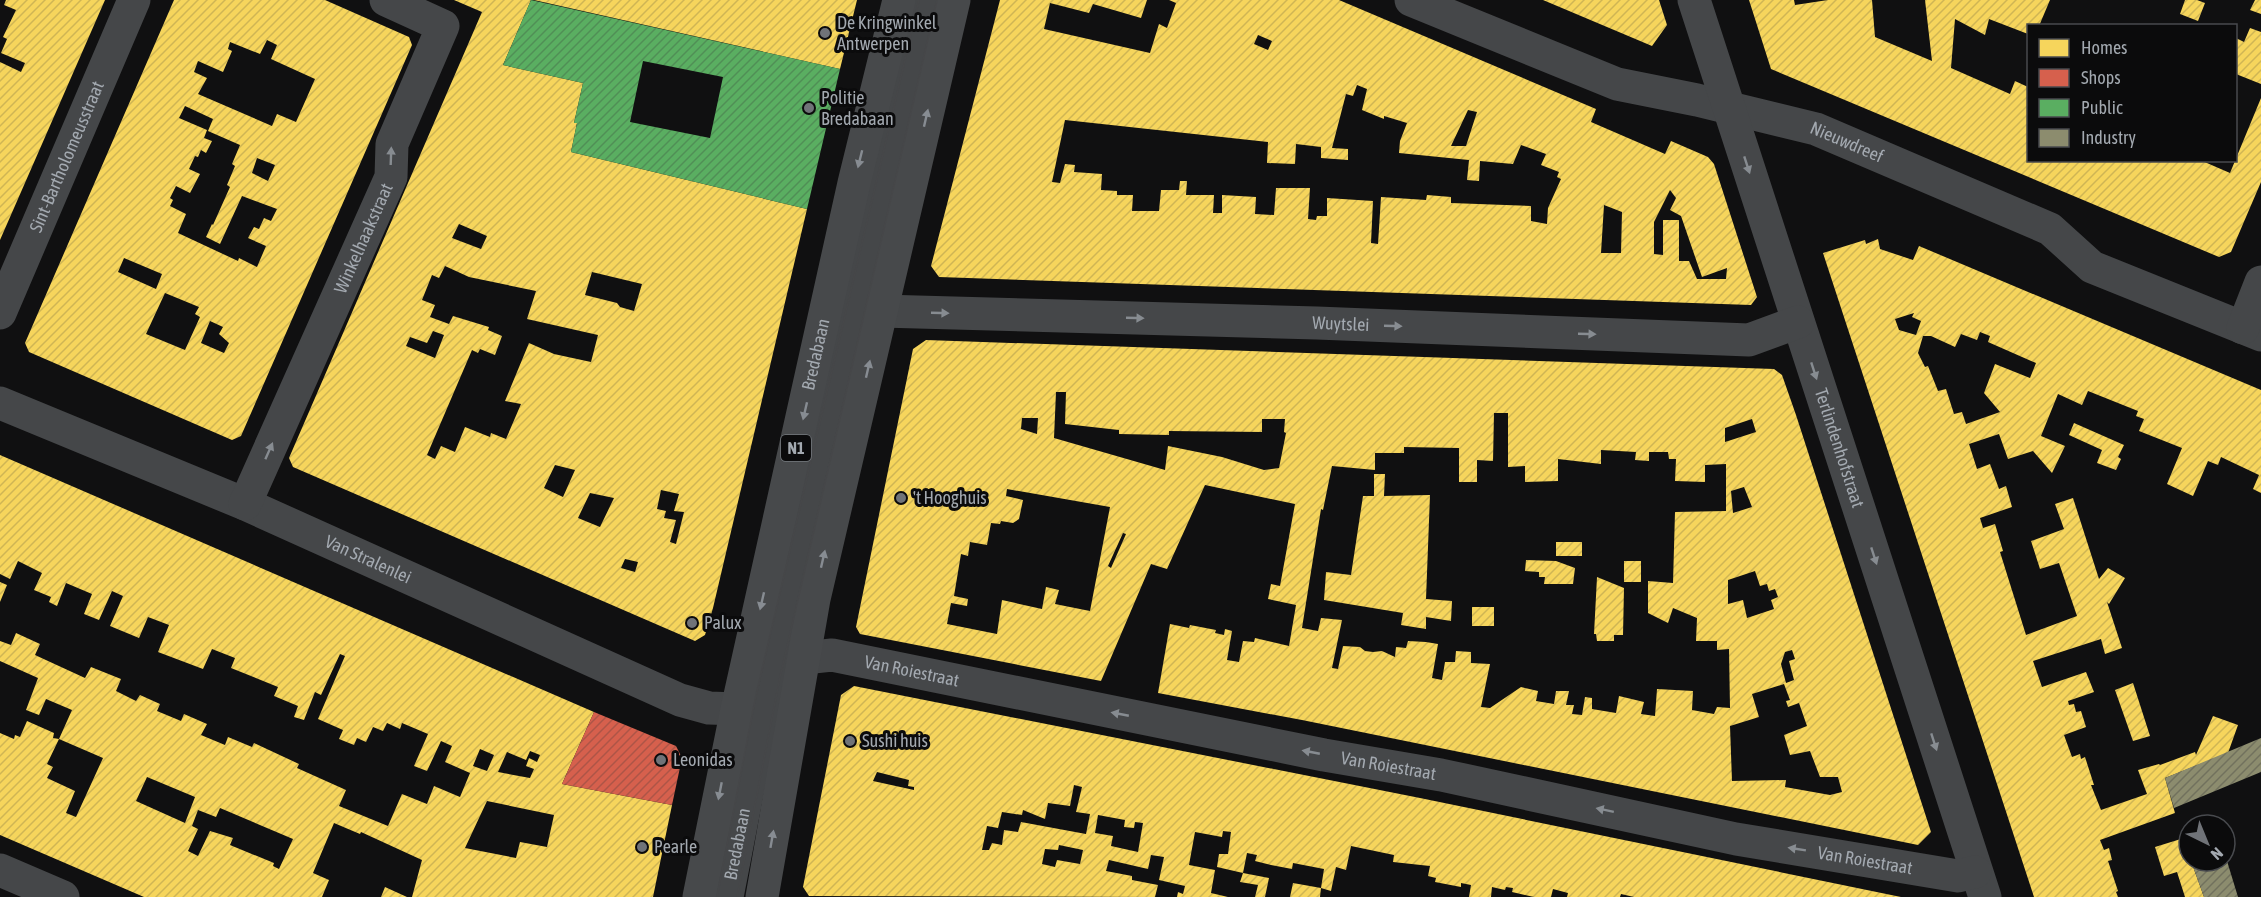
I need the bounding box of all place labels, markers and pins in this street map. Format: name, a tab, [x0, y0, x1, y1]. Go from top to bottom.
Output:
place label: De Kringwinkel Antwerpen	[837, 12, 937, 54]
marker: De Kringwinkel Antwerpen	[818, 26, 832, 40]
place label: Politie Bredabaan	[821, 87, 894, 129]
marker: Politie Bredabaan	[802, 101, 816, 115]
place label: 't Hooghuis	[913, 487, 987, 508]
marker: 't Hooghuis	[894, 491, 908, 505]
place label: Palux	[704, 612, 742, 633]
marker: Palux	[685, 616, 699, 630]
place label: Sushi huis	[862, 730, 928, 751]
marker: Sushi huis	[843, 734, 857, 748]
place label: Leonidas	[673, 749, 733, 770]
marker: Leonidas	[654, 753, 668, 767]
place label: Pearle	[654, 836, 697, 857]
marker: Pearle	[635, 840, 649, 854]

